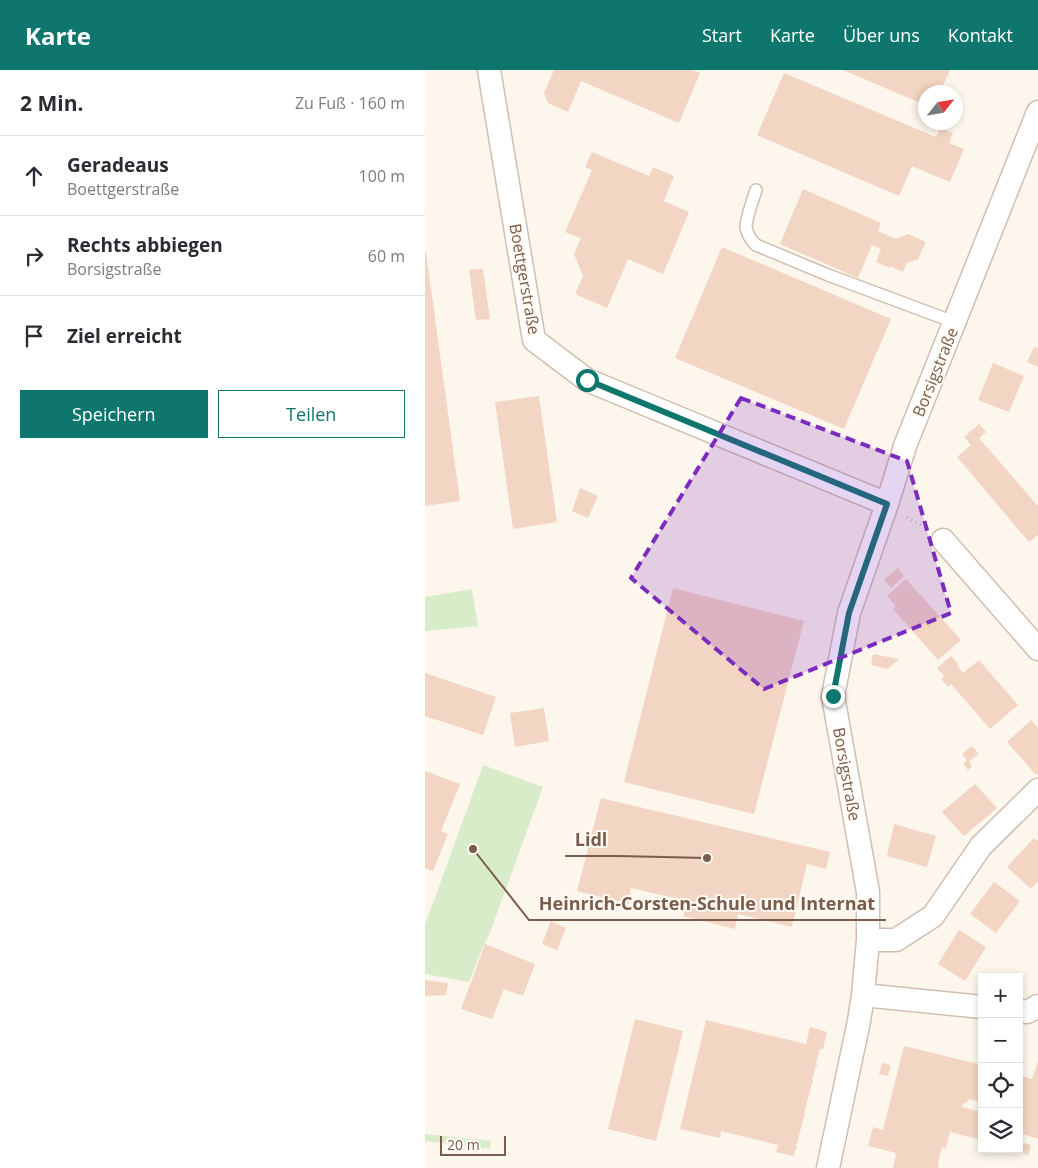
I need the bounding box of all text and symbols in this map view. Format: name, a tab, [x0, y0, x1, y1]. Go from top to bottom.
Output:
text: Karte	[25, 19, 91, 52]
text: Start	[702, 23, 742, 47]
text: Karte	[770, 23, 815, 47]
text: Über uns	[843, 23, 920, 47]
text: Kontakt	[948, 23, 1013, 47]
north arrow	[918, 85, 963, 130]
text: 2 Min.	[20, 89, 83, 117]
text: Zu Fuß · 160 m	[295, 92, 405, 114]
text: Geradeaus	[67, 152, 169, 178]
icon: ahead	[20, 162, 48, 190]
text: 100 m	[359, 165, 405, 187]
text: Boettgerstraße	[67, 178, 179, 200]
street label: Boettgerstraße	[504, 222, 546, 336]
text: Rechts abbiegen	[67, 232, 223, 258]
icon: right	[20, 242, 48, 270]
text: 60 m	[368, 245, 405, 267]
text: Borsigstraße	[67, 258, 162, 280]
icon: arrive	[20, 322, 48, 350]
text: Ziel erreicht	[67, 323, 182, 349]
street label: Borsigstraße	[907, 324, 963, 420]
route start	[576, 369, 599, 392]
button: Speichern	[20, 390, 208, 438]
button: Teilen	[218, 390, 405, 438]
route end	[822, 685, 845, 708]
street label: Borsigstraße	[828, 726, 866, 822]
callout: Lidl	[565, 823, 618, 856]
text: Lidl	[575, 827, 607, 851]
callout: Heinrich-Corsten-Schule und Internat	[529, 887, 886, 920]
text: Heinrich-Corsten-Schule und Internat	[539, 891, 875, 915]
map controls	[978, 973, 1023, 1153]
button: +	[978, 973, 1023, 1018]
button: −	[978, 1018, 1023, 1063]
button: locate	[978, 1063, 1023, 1108]
button: layers	[978, 1108, 1023, 1153]
scale bar	[440, 1133, 506, 1156]
text: 20 m	[447, 1135, 480, 1154]

